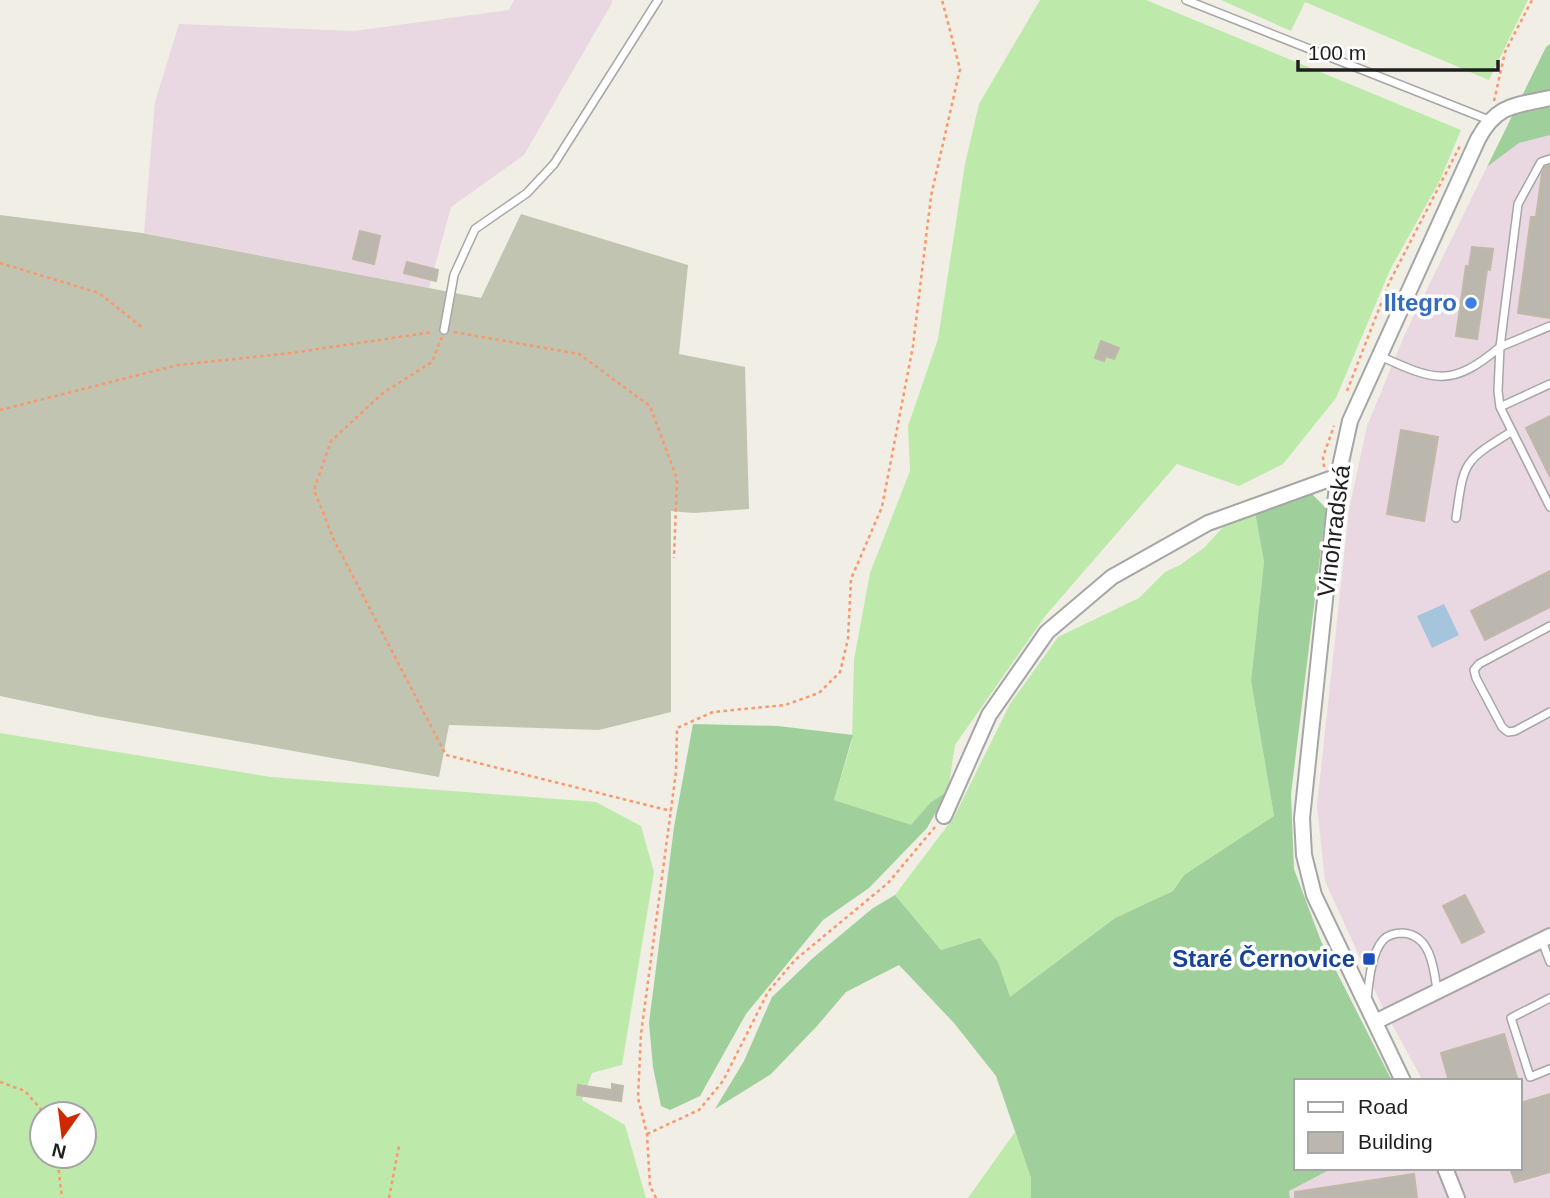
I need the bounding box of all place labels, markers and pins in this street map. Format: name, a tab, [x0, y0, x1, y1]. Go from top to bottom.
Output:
place label: Iltegro	[1384, 289, 1457, 316]
marker: Iltegro	[1463, 295, 1479, 311]
place label: Staré Černovice	[1172, 945, 1355, 972]
marker: Staré Černovice	[1361, 951, 1377, 967]

